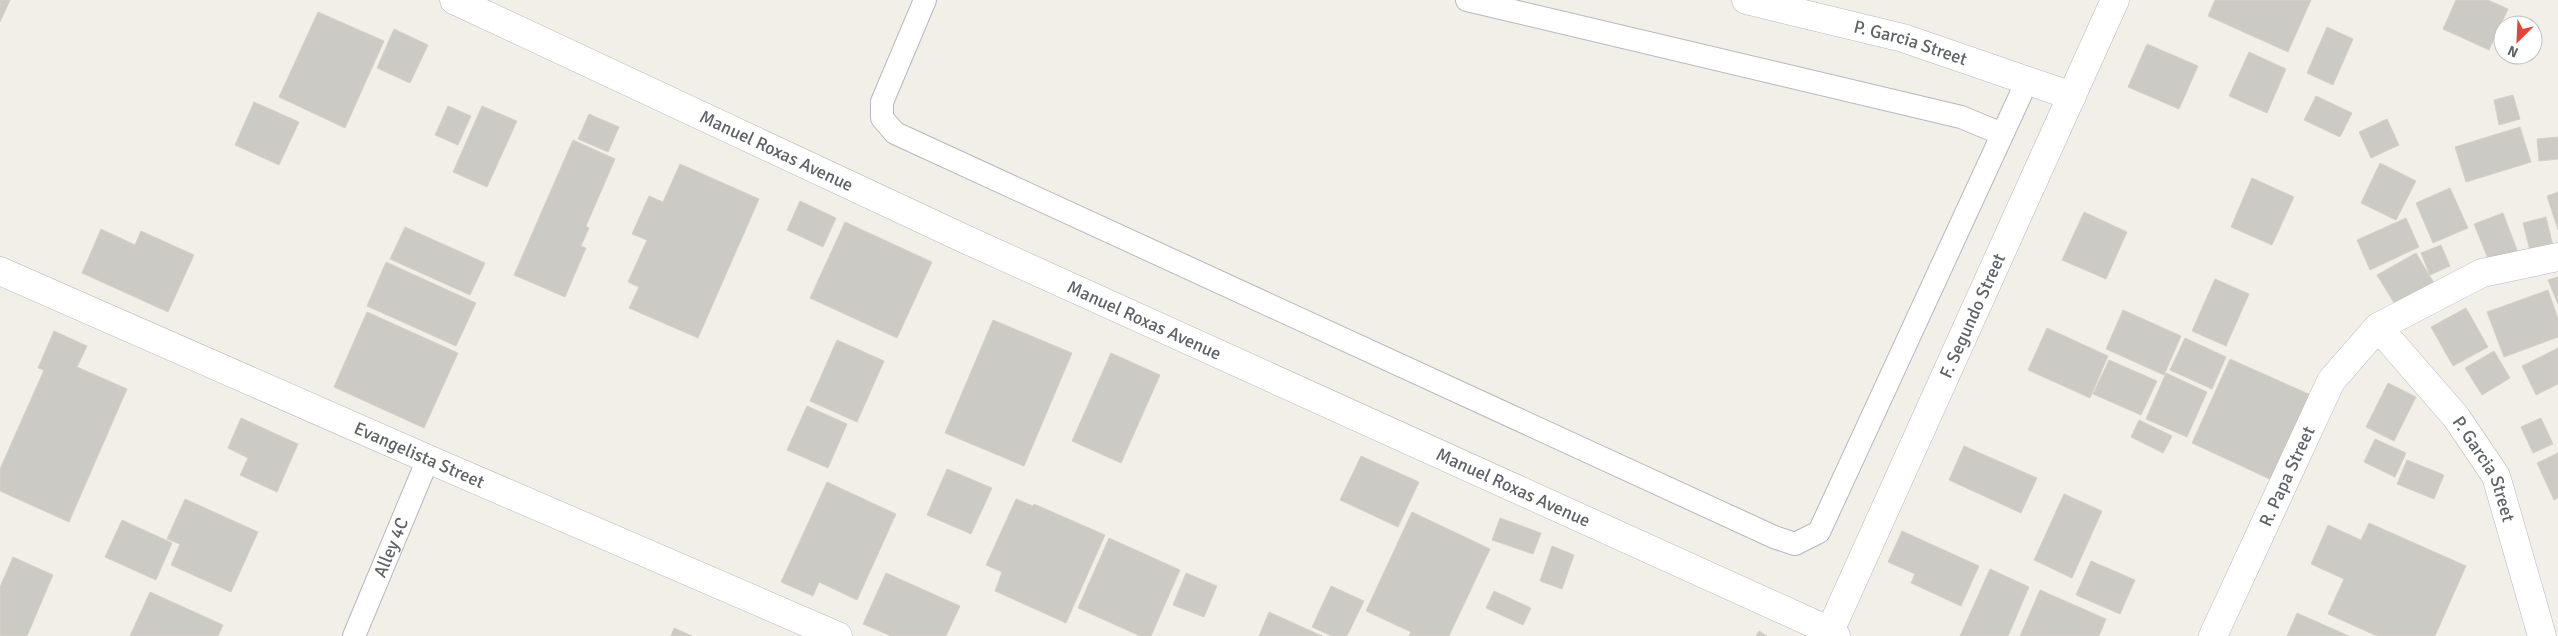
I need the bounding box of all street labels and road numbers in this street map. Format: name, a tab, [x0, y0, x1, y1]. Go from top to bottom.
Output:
street label: P. Garcia Street	[1852, 16, 1970, 70]
street label: Manuel Roxas Avenue	[696, 106, 857, 196]
street label: F. Segundo Street	[1935, 250, 2010, 381]
street label: Manuel Roxas Avenue	[1064, 276, 1225, 365]
street label: P. Garcia Street	[2448, 412, 2520, 524]
street label: Evangelista Street	[351, 417, 488, 493]
street label: R. Papa Street	[2254, 423, 2320, 530]
street label: Manuel Roxas Avenue	[1433, 443, 1594, 532]
street label: Alley 4C	[369, 514, 413, 581]

